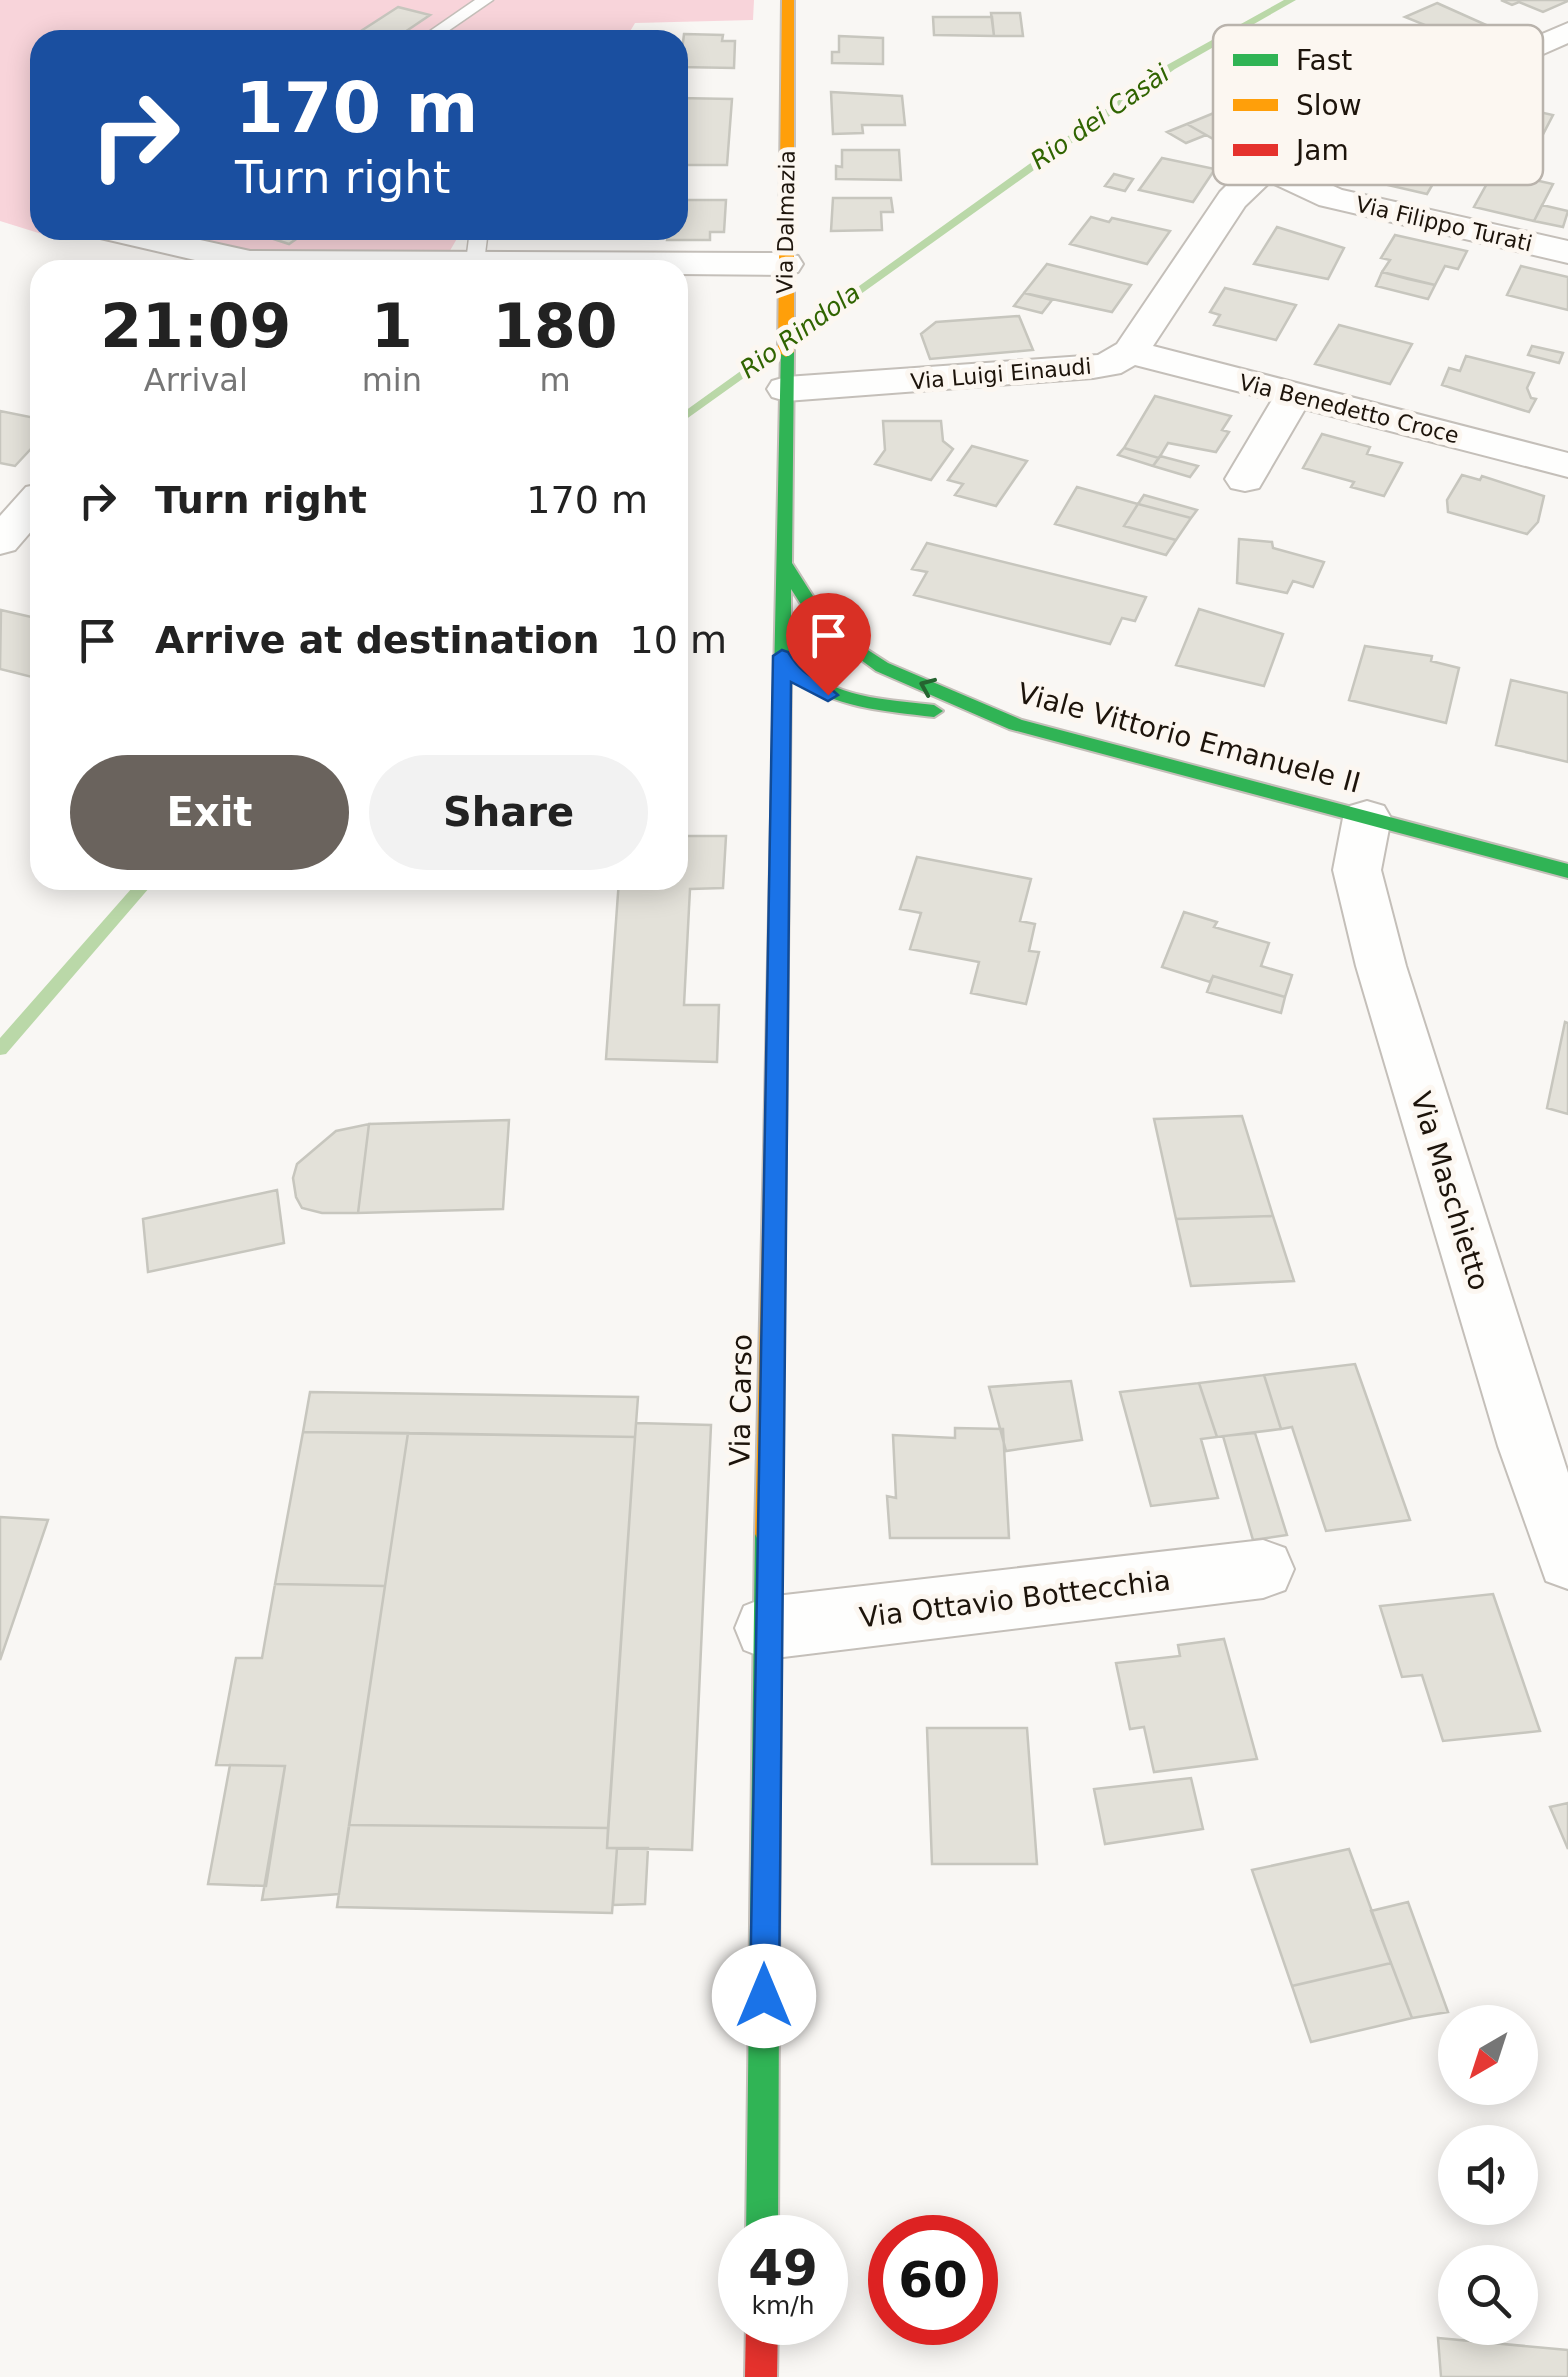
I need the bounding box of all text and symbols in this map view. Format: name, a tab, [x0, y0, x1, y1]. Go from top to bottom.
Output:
legend	[1213, 25, 1543, 185]
text: Fast	[1296, 44, 1352, 77]
water label: Rio dei Casài	[1025, 59, 1175, 175]
text: 170 m	[235, 67, 478, 149]
icon: right	[70, 70, 200, 200]
text: Slow	[1296, 89, 1362, 122]
text: Jam	[1294, 134, 1349, 167]
street label: Via Dalmazia	[772, 150, 800, 294]
text: Turn right	[235, 151, 450, 204]
street label: Via Filippo Turati	[1353, 192, 1535, 256]
water label: Rio Rindola	[734, 278, 866, 384]
text: 21:09	[100, 291, 291, 361]
text: 1	[371, 291, 413, 361]
text: 180	[492, 291, 618, 361]
street label: Via Luigi Einaudi	[909, 354, 1093, 394]
text: Arrival	[144, 361, 248, 399]
text: min	[362, 361, 422, 399]
text: m	[539, 361, 571, 399]
street label: Via Benedetto Croce	[1237, 370, 1461, 448]
icon: right	[70, 473, 125, 528]
text: Turn right	[155, 478, 367, 522]
text: 170 m	[526, 478, 648, 522]
pin	[786, 593, 871, 696]
icon: arrive	[801, 608, 856, 663]
icon: arrive	[70, 613, 125, 668]
text: Arrive at destination	[155, 618, 600, 662]
text: 10 m	[630, 618, 727, 662]
street label: Viale Vittorio Emanuele II	[1014, 676, 1364, 800]
one-way arrow	[919, 678, 936, 698]
button: Exit	[70, 755, 349, 870]
button: Share	[369, 755, 648, 870]
street label: Via Maschietto	[1404, 1088, 1496, 1294]
street label: Via Carso	[723, 1334, 759, 1466]
street label: Via Ottavio Bottecchia	[858, 1564, 1172, 1634]
position arrow	[712, 1944, 816, 2048]
north arrow	[1438, 2005, 1538, 2105]
map controls	[1438, 2005, 1538, 2345]
button: sound	[1438, 2125, 1538, 2225]
speed limit sign: 60	[868, 2215, 998, 2345]
text: 49	[748, 2239, 818, 2297]
button: search	[1438, 2245, 1538, 2345]
text: km/h	[751, 2291, 815, 2320]

